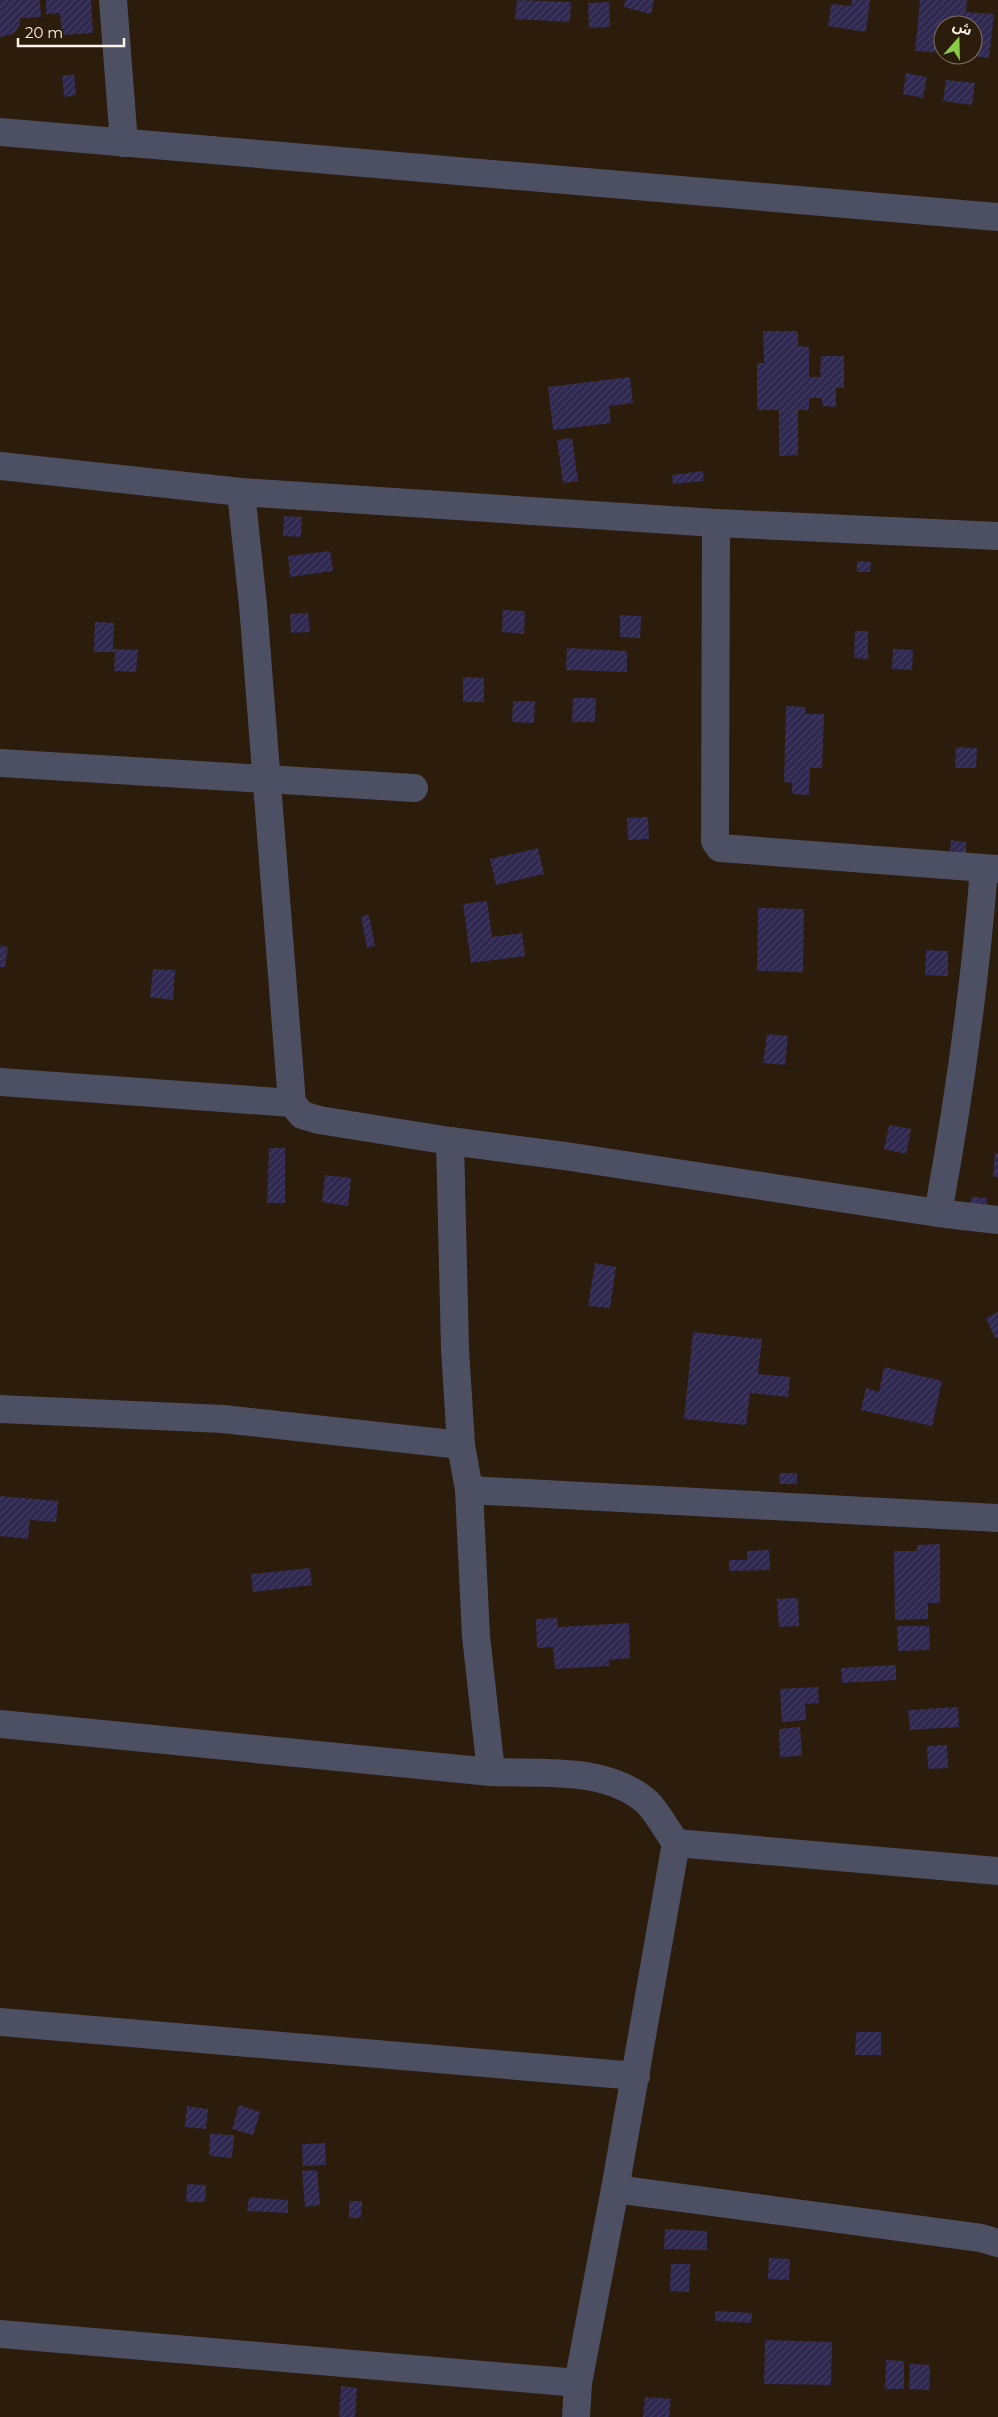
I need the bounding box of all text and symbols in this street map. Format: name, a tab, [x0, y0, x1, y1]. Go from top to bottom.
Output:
scale bar	[18, 15, 124, 47]
north arrow	[933, 15, 983, 65]
text: ش	[950, 16, 975, 40]
text: 20 m	[25, 23, 63, 42]

